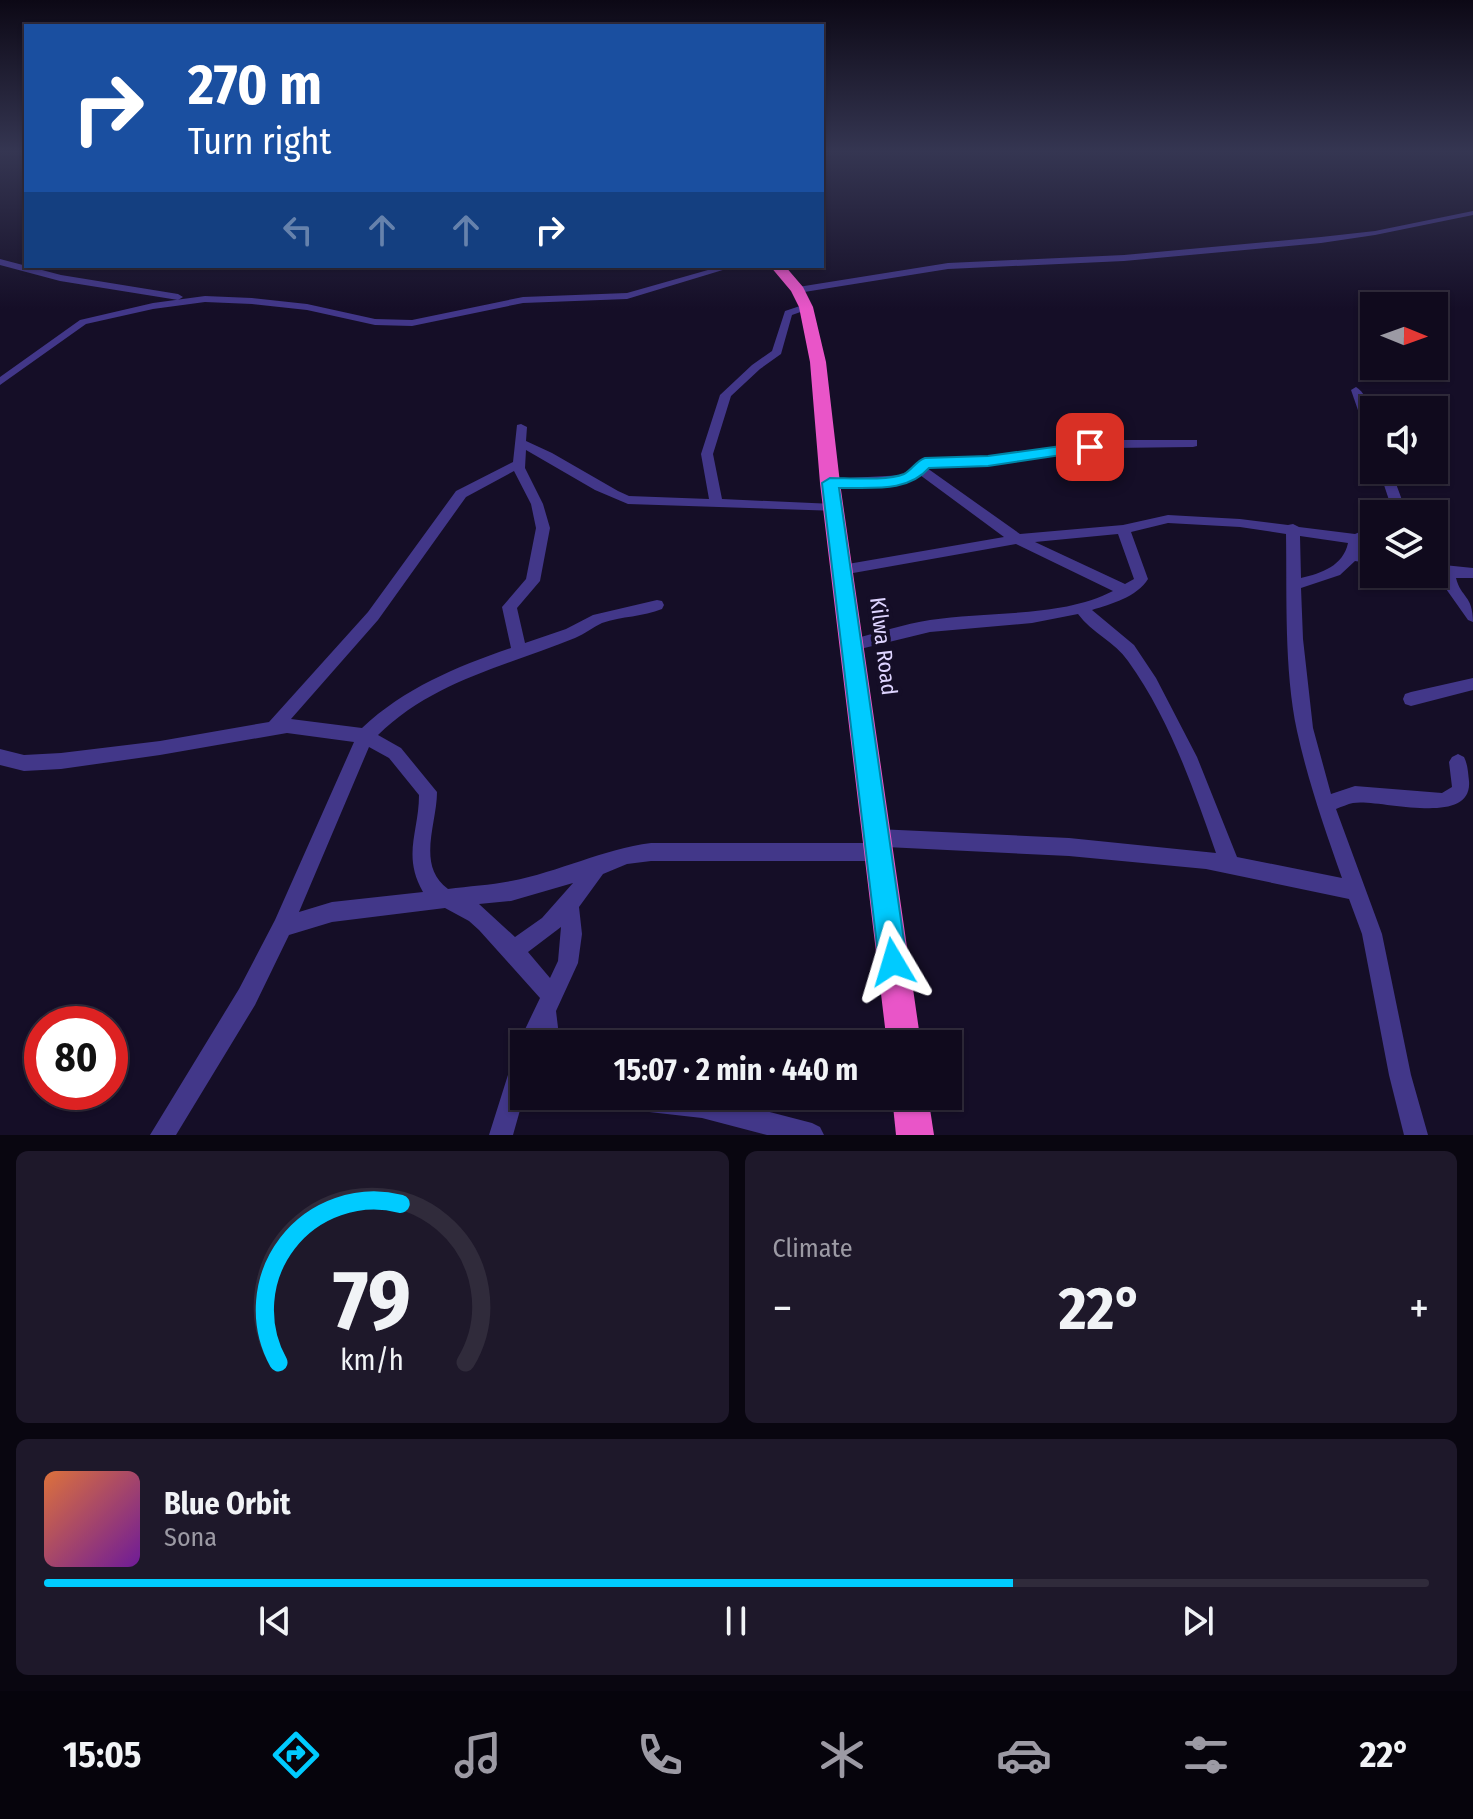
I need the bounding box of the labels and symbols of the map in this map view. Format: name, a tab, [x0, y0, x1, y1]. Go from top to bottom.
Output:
north arrow	[1360, 292, 1448, 380]
pin	[1056, 413, 1124, 481]
street label: Kilwa Road	[864, 595, 903, 697]
position arrow	[851, 920, 935, 1004]
speed limit sign: 80	[24, 1006, 128, 1110]

